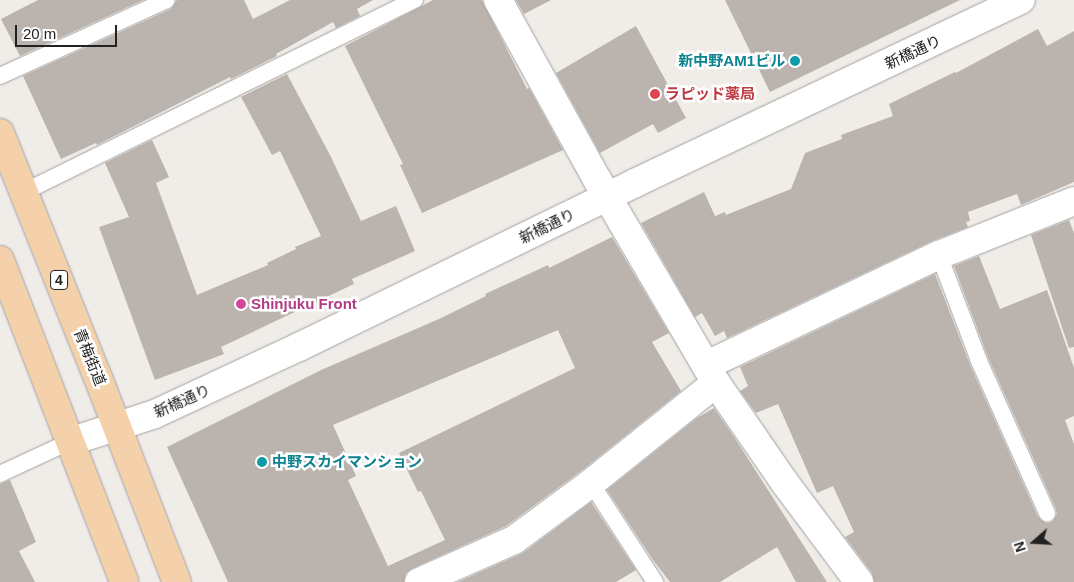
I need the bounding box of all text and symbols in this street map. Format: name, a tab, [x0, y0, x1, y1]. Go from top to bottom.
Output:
scale bar	[18, 15, 120, 47]
text: 20 m	[23, 25, 56, 42]
street label: 新橋通り	[882, 31, 944, 73]
place label: 新中野AM1ビル	[678, 52, 785, 70]
marker: 新中野AM1ビル	[789, 55, 801, 67]
place label: ラピッド薬局	[665, 85, 755, 103]
marker: ラピッド薬局	[649, 88, 661, 100]
street label: 新橋通り	[516, 205, 578, 247]
road number: 4	[49, 268, 69, 292]
place label: Shinjuku Front	[251, 295, 357, 313]
marker: Shinjuku Front	[235, 298, 247, 310]
street label: 青梅街道	[70, 326, 110, 388]
street label: 新橋通り	[151, 381, 213, 421]
place label: 中野スカイマンション	[272, 453, 422, 471]
marker: 中野スカイマンション	[256, 456, 268, 468]
north arrow	[1009, 517, 1059, 567]
text: N	[1011, 539, 1029, 554]

